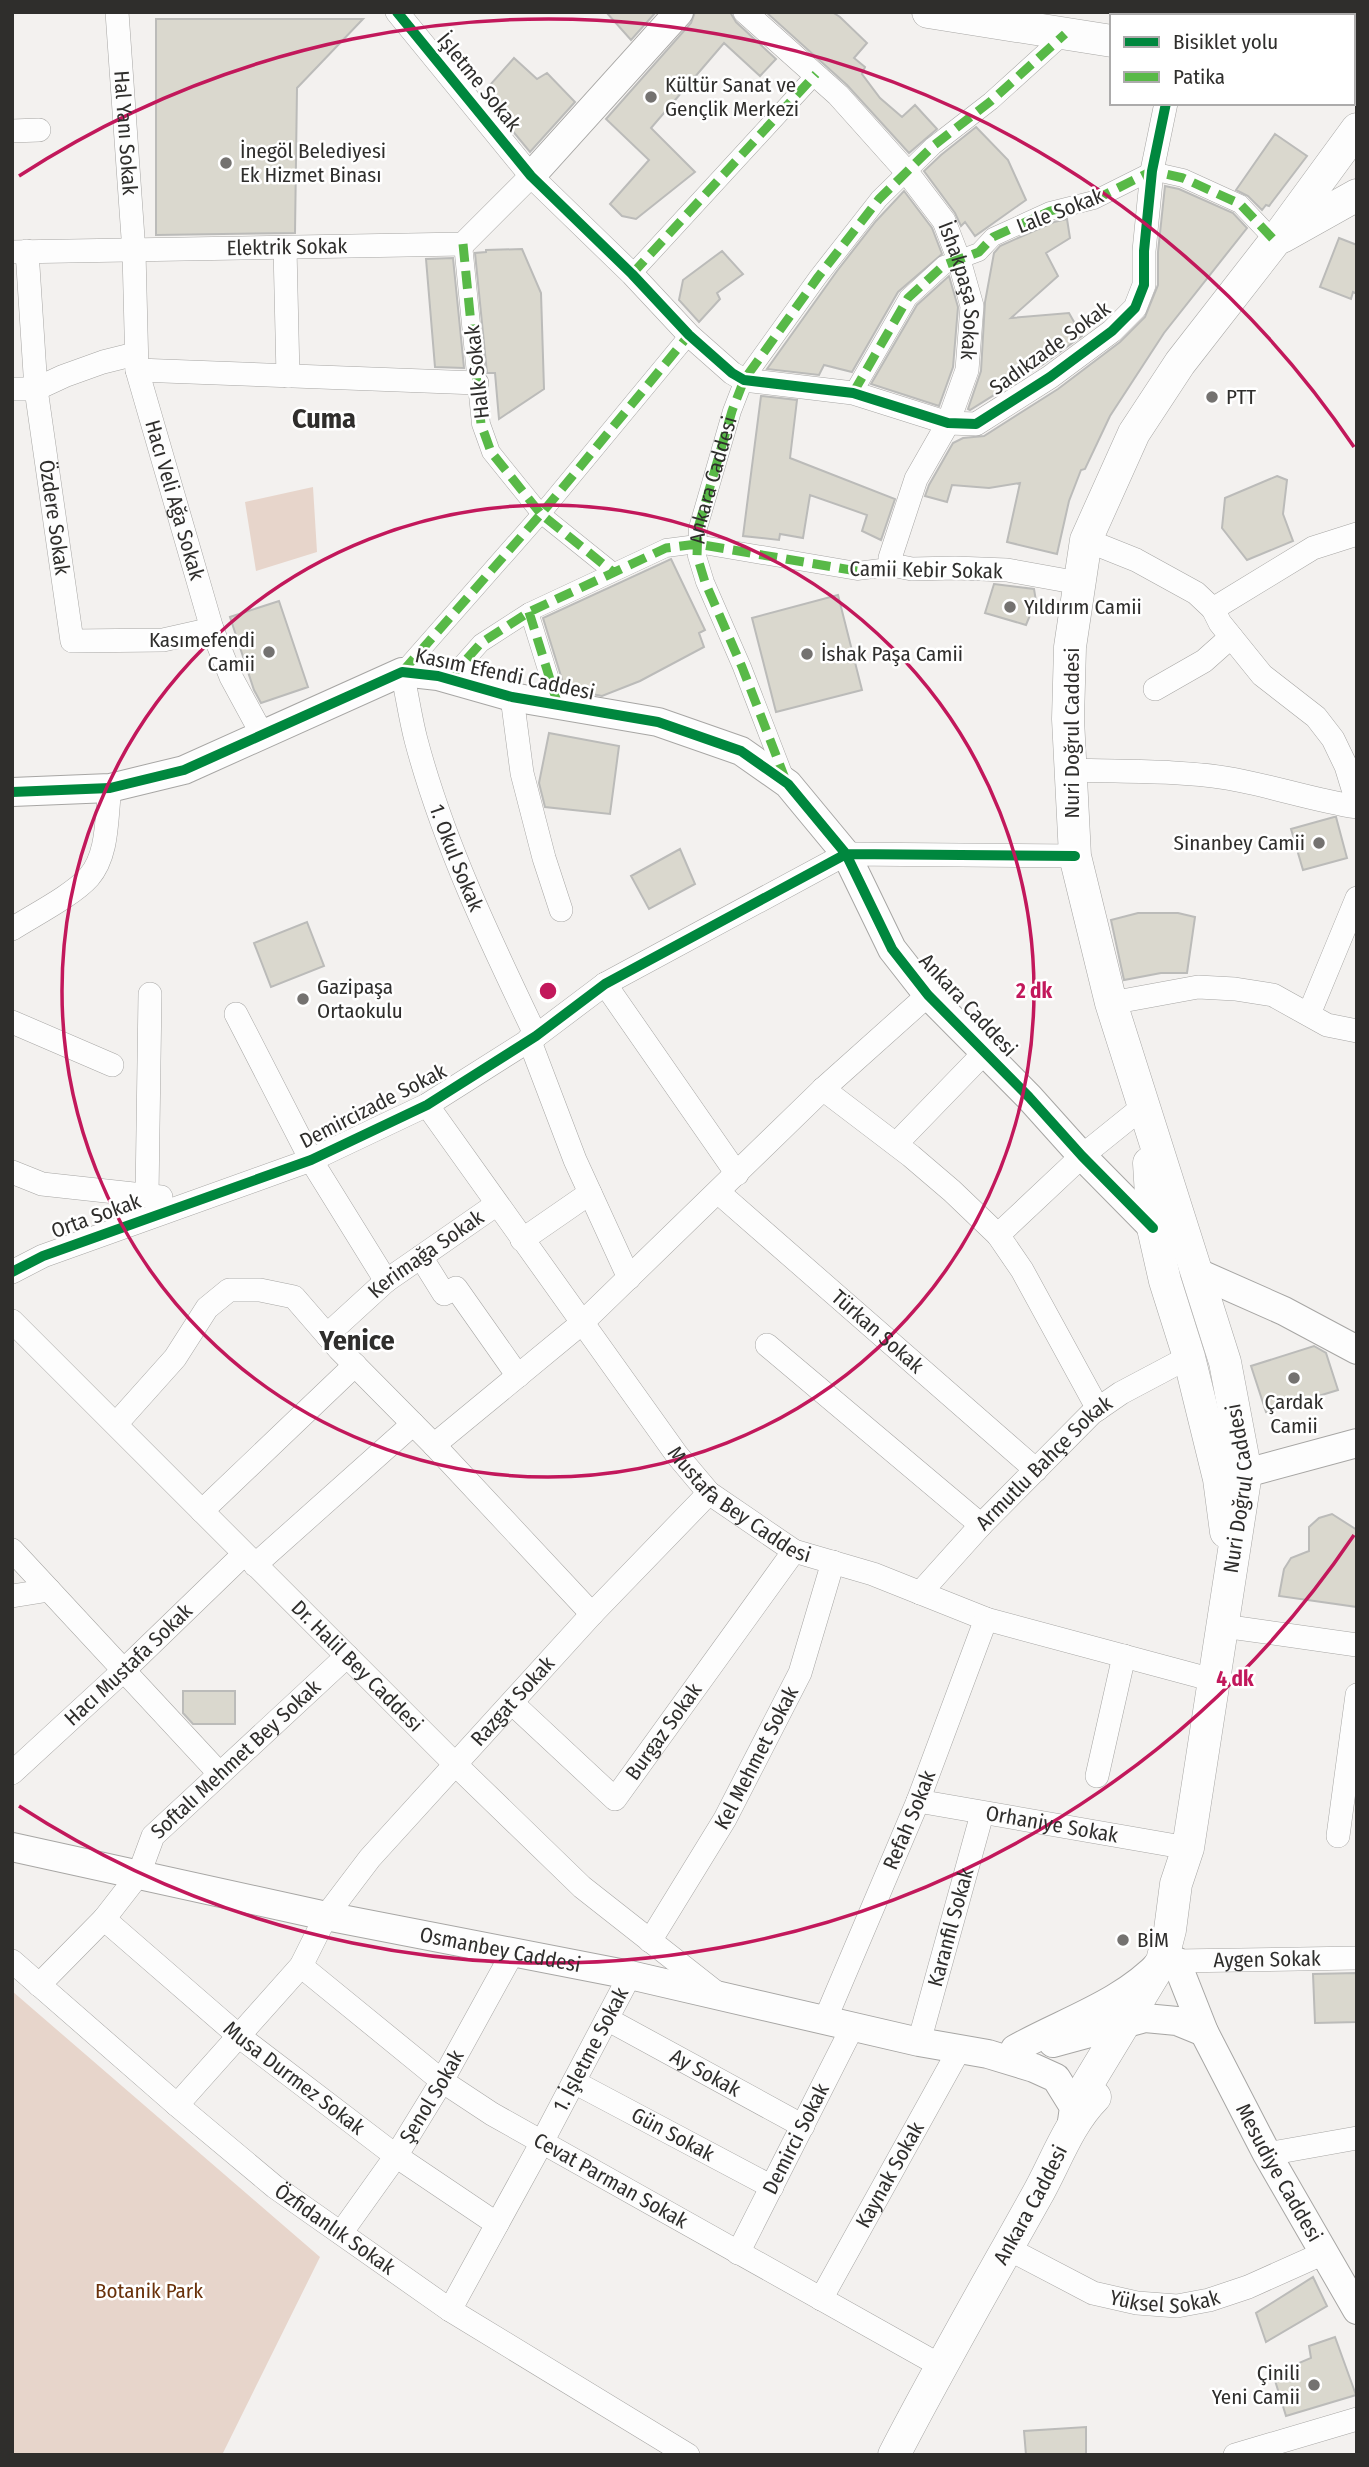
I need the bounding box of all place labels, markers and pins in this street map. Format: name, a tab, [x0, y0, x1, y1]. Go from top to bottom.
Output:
place label: Kültür Sanat ve Gençlik Merkezi	[665, 72, 799, 122]
marker: Kültür Sanat ve Gençlik Merkezi	[643, 89, 659, 105]
place label: İnegöl Belediyesi Ek Hizmet Binası	[240, 138, 386, 188]
marker: İnegöl Belediyesi Ek Hizmet Binası	[218, 155, 234, 171]
place label: PTT	[1226, 384, 1256, 410]
marker: PTT	[1204, 389, 1220, 405]
place label: Yıldırım Camii	[1024, 594, 1142, 620]
marker: Yıldırım Camii	[1002, 599, 1018, 615]
place label: Kasımefendi Camii	[149, 627, 255, 677]
place label: İshak Paşa Camii	[821, 641, 963, 667]
marker: Kasımefendi Camii	[261, 644, 277, 660]
marker: İshak Paşa Camii	[799, 646, 815, 662]
place label: Sinanbey Camii	[1174, 830, 1305, 856]
marker: Sinanbey Camii	[1311, 835, 1327, 851]
place label: Gazipaşa Ortaokulu	[317, 974, 403, 1024]
centre of rings	[536, 979, 560, 1003]
marker: Gazipaşa Ortaokulu	[295, 991, 311, 1007]
marker: Çardak Camii	[1286, 1370, 1302, 1386]
place label: Çardak Camii	[1265, 1389, 1324, 1439]
place label: BİM	[1137, 1927, 1169, 1953]
marker: BİM	[1115, 1932, 1131, 1948]
place label: Çinili Yeni Camii	[1212, 2360, 1300, 2410]
marker: Çinili Yeni Camii	[1306, 2377, 1322, 2393]

